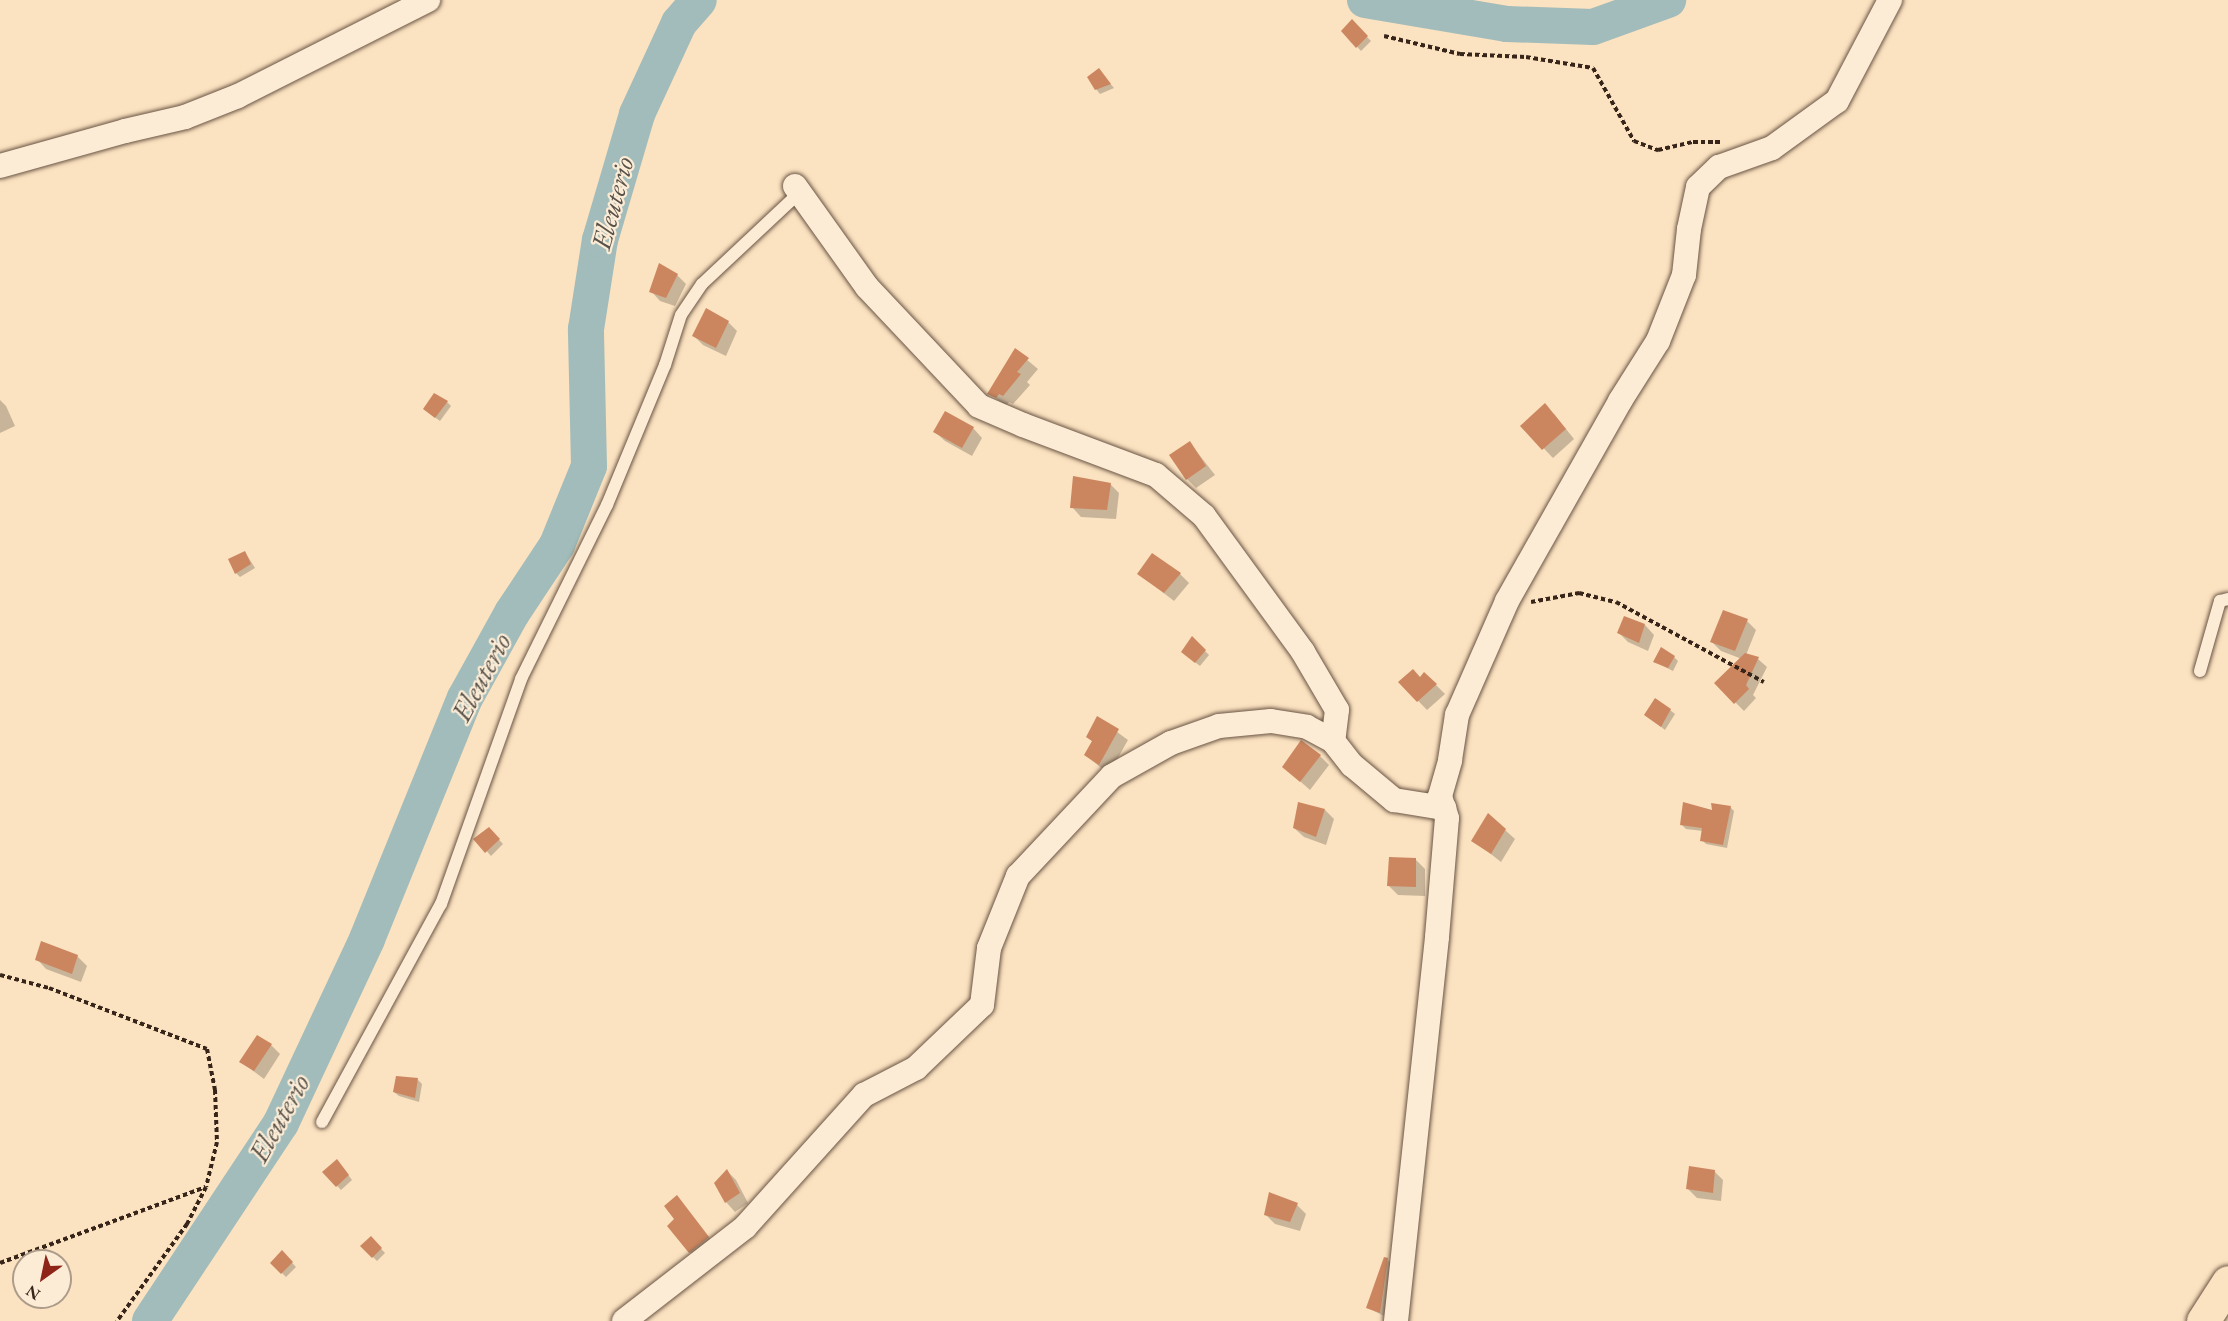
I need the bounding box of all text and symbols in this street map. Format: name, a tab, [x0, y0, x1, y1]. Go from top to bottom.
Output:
water label: Eleuterio	[584, 153, 640, 253]
water label: Eleuterio	[444, 627, 518, 727]
water label: Eleuterio	[241, 1068, 317, 1168]
north arrow	[12, 1249, 72, 1309]
text: N	[22, 1281, 44, 1305]

